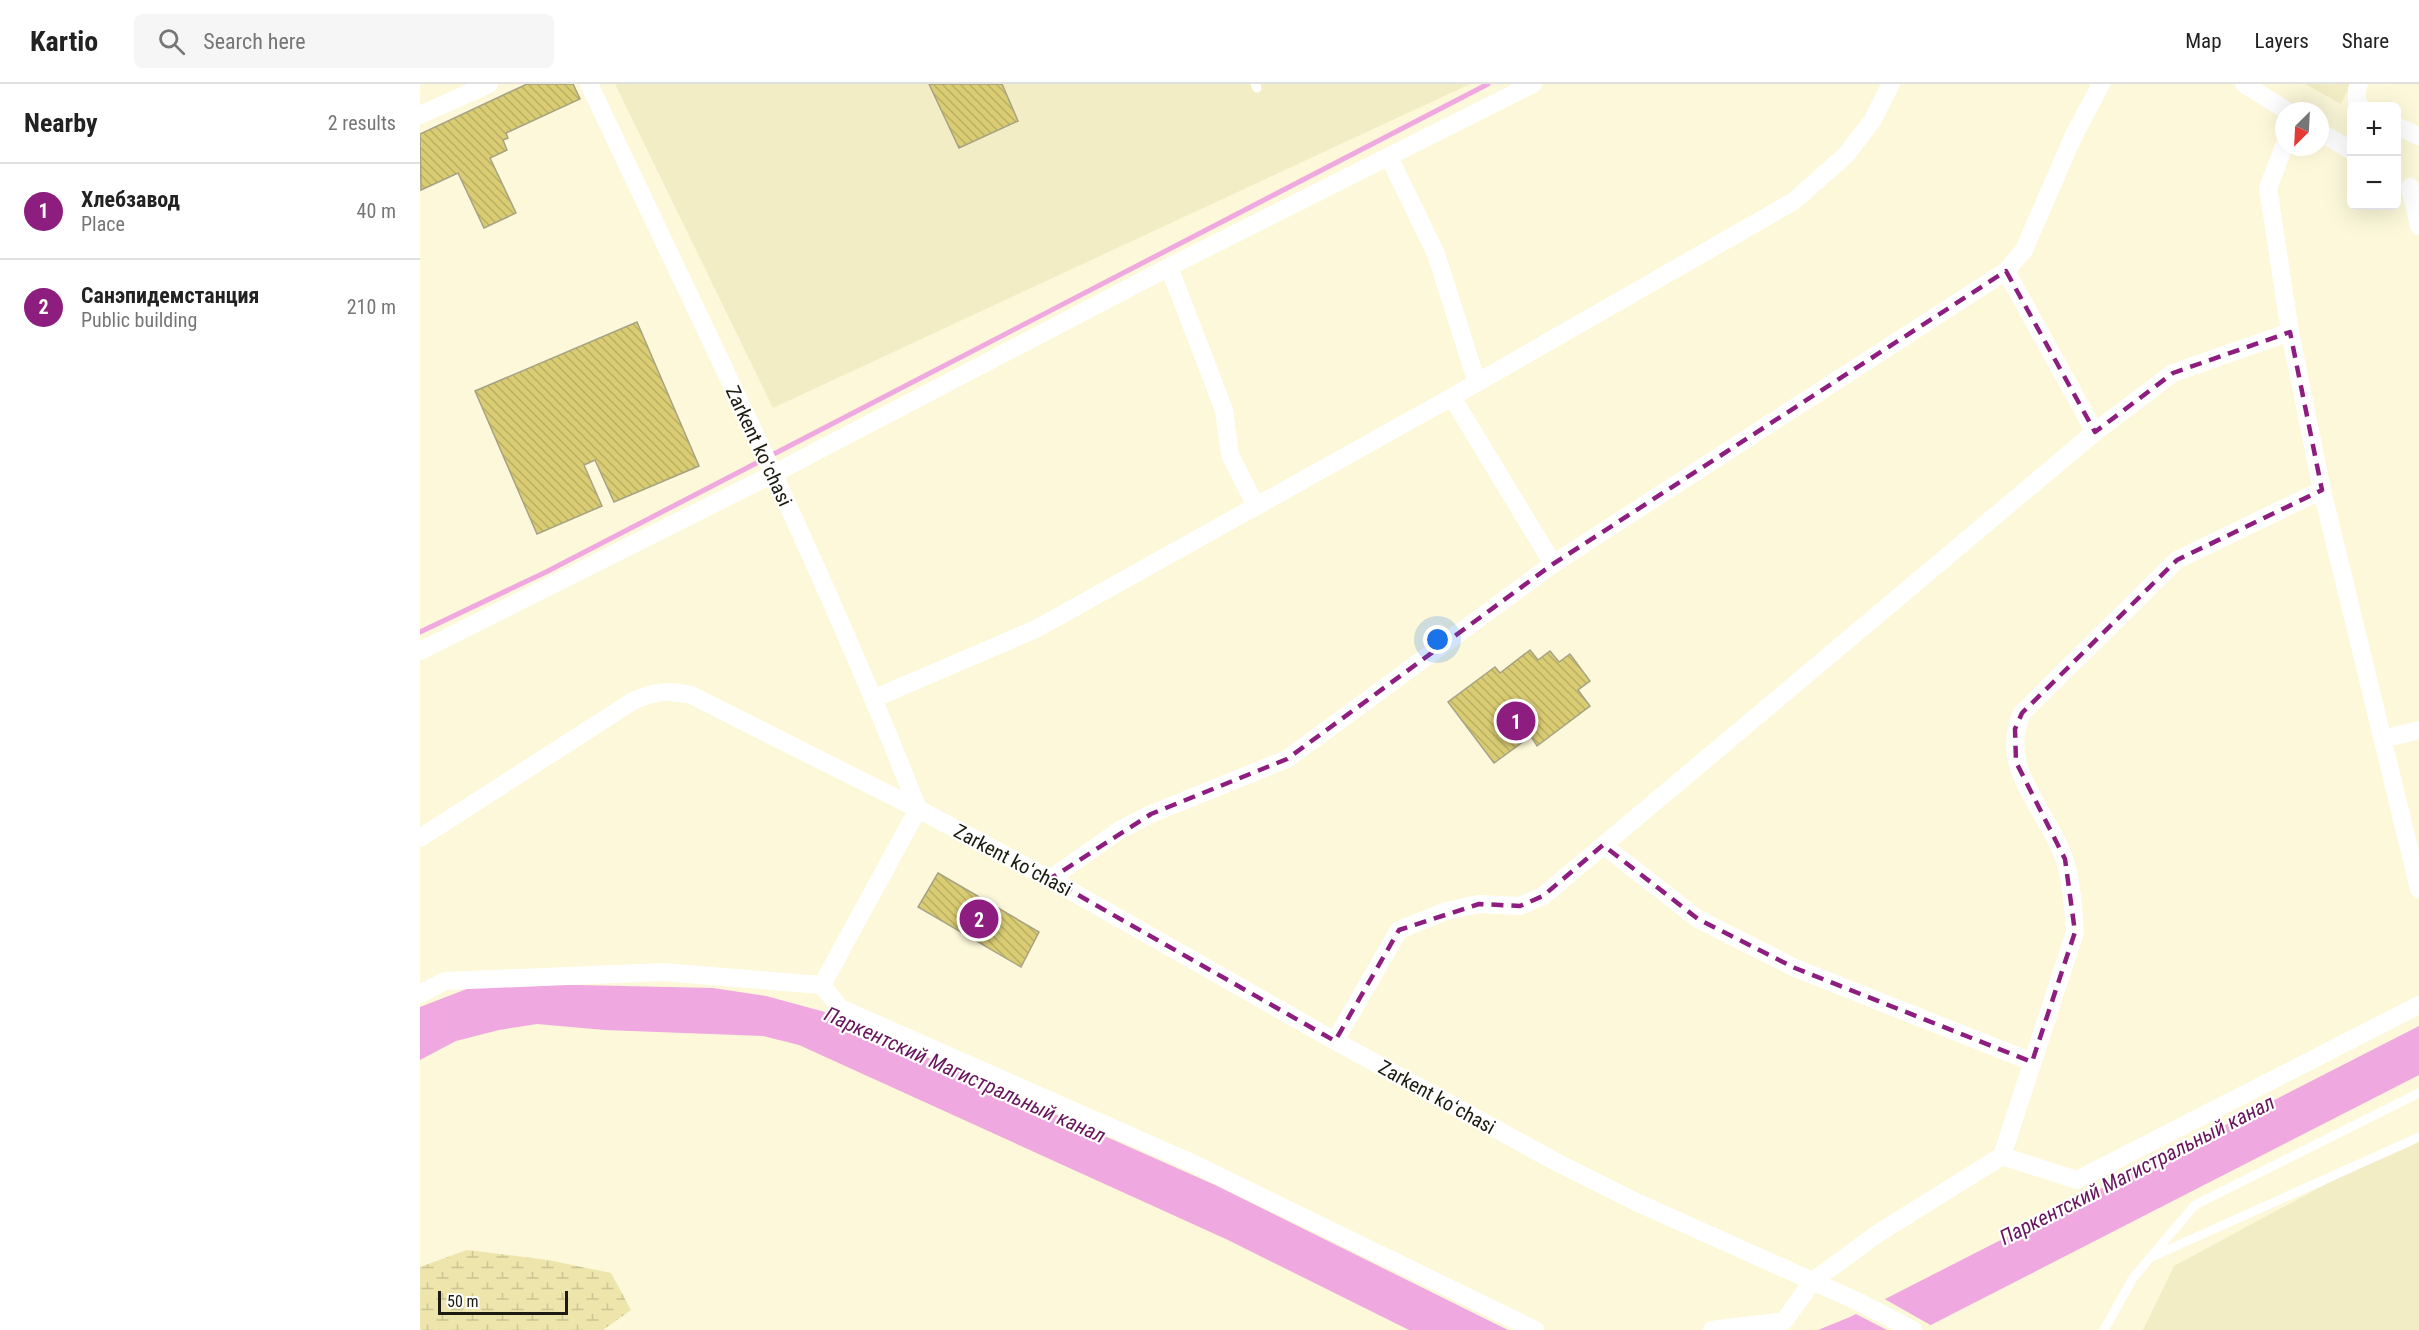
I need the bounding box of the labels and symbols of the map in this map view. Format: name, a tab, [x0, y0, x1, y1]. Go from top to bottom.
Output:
north arrow	[2275, 102, 2329, 156]
street label: Zarkent koʻchasi	[721, 382, 797, 510]
your location	[1423, 625, 1452, 654]
pin: 1	[1496, 698, 1536, 744]
street label: Zarkent koʻchasi	[950, 819, 1076, 901]
pin: 2	[960, 896, 998, 942]
water label: Паркентский Магистральный канал	[821, 1002, 1109, 1148]
street label: Zarkent koʻchasi	[1374, 1055, 1500, 1139]
water label: Паркентский Магистральный канал	[1996, 1090, 2278, 1250]
scale bar	[438, 1288, 568, 1316]

